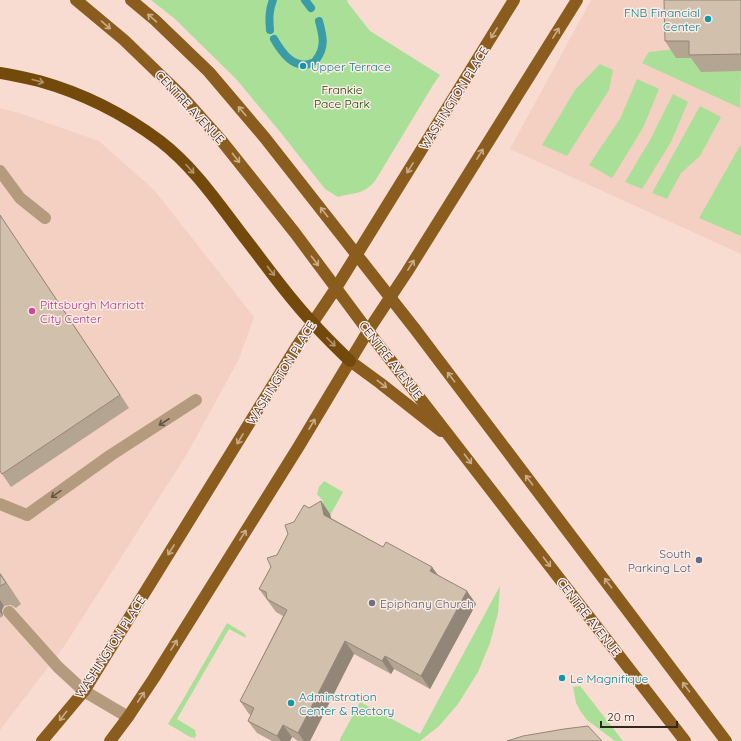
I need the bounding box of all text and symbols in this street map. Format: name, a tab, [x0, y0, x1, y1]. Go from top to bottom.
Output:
place label: FNB Financial Center	[624, 5, 700, 34]
one-way arrow	[147, 13, 157, 23]
marker: FNB Financial Center	[703, 14, 713, 24]
one-way arrow	[101, 20, 112, 29]
one-way arrow	[490, 27, 498, 39]
one-way arrow	[552, 28, 560, 39]
street label: WASHINGTON PLACE	[416, 44, 492, 152]
place label: Upper Terrace	[311, 59, 391, 74]
marker: Upper Terrace	[298, 61, 308, 71]
street label: CENTRE AVENUE	[152, 67, 228, 147]
one-way arrow	[31, 78, 44, 85]
park label: Frankie Pace Park	[314, 82, 370, 111]
one-way arrow	[238, 106, 247, 116]
one-way arrow	[476, 149, 484, 160]
one-way arrow	[231, 153, 240, 164]
one-way arrow	[406, 162, 415, 173]
one-way arrow	[185, 164, 194, 174]
one-way arrow	[320, 207, 328, 218]
one-way arrow	[311, 255, 320, 266]
one-way arrow	[408, 259, 416, 271]
one-way arrow	[266, 265, 275, 276]
place label: Pittsburgh Marriott City Center	[40, 297, 144, 326]
marker: Pittsburgh Marriott City Center	[27, 306, 37, 316]
street label: CENTRE AVENUE	[356, 318, 426, 402]
street label: WASHINGTON PLACE	[243, 319, 319, 427]
one-way arrow	[326, 337, 336, 347]
one-way arrow	[446, 371, 455, 382]
one-way arrow	[376, 380, 387, 388]
one-way arrow	[159, 418, 170, 426]
one-way arrow	[308, 418, 316, 430]
one-way arrow	[236, 433, 244, 444]
one-way arrow	[464, 453, 472, 464]
one-way arrow	[525, 475, 534, 486]
one-way arrow	[51, 490, 62, 499]
one-way arrow	[240, 529, 248, 541]
one-way arrow	[167, 544, 175, 556]
place label: South Parking Lot	[628, 546, 691, 575]
marker: South Parking Lot	[694, 555, 704, 565]
one-way arrow	[542, 556, 551, 567]
street label: CENTRE AVENUE	[554, 575, 624, 659]
one-way arrow	[604, 578, 612, 589]
street label: WASHINGTON PLACE	[71, 593, 149, 701]
place label: Epiphany Church	[380, 596, 474, 611]
marker: Epiphany Church	[367, 598, 377, 608]
one-way arrow	[171, 639, 179, 651]
place label: Le Magnifique	[570, 671, 649, 686]
marker: Le Magnifique	[557, 673, 567, 683]
one-way arrow	[682, 682, 690, 693]
place label: Adminstration Center & Rectory	[299, 689, 394, 718]
one-way arrow	[136, 692, 145, 703]
marker: Adminstration Center & Rectory	[286, 698, 296, 708]
scale bar	[601, 703, 677, 729]
text: 20 m	[607, 709, 635, 724]
one-way arrow	[59, 711, 68, 721]

